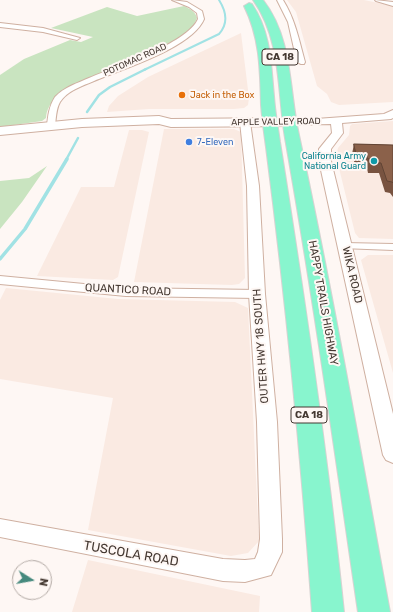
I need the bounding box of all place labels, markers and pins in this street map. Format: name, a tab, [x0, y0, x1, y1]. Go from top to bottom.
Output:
marker: Jack in the Box	[177, 90, 187, 100]
place label: Jack in the Box	[190, 90, 254, 100]
marker: 7-Eleven	[184, 137, 194, 147]
place label: 7-Eleven	[197, 137, 233, 147]
place label: California Army National Guard	[302, 151, 366, 172]
marker: California Army National Guard	[369, 156, 379, 166]

